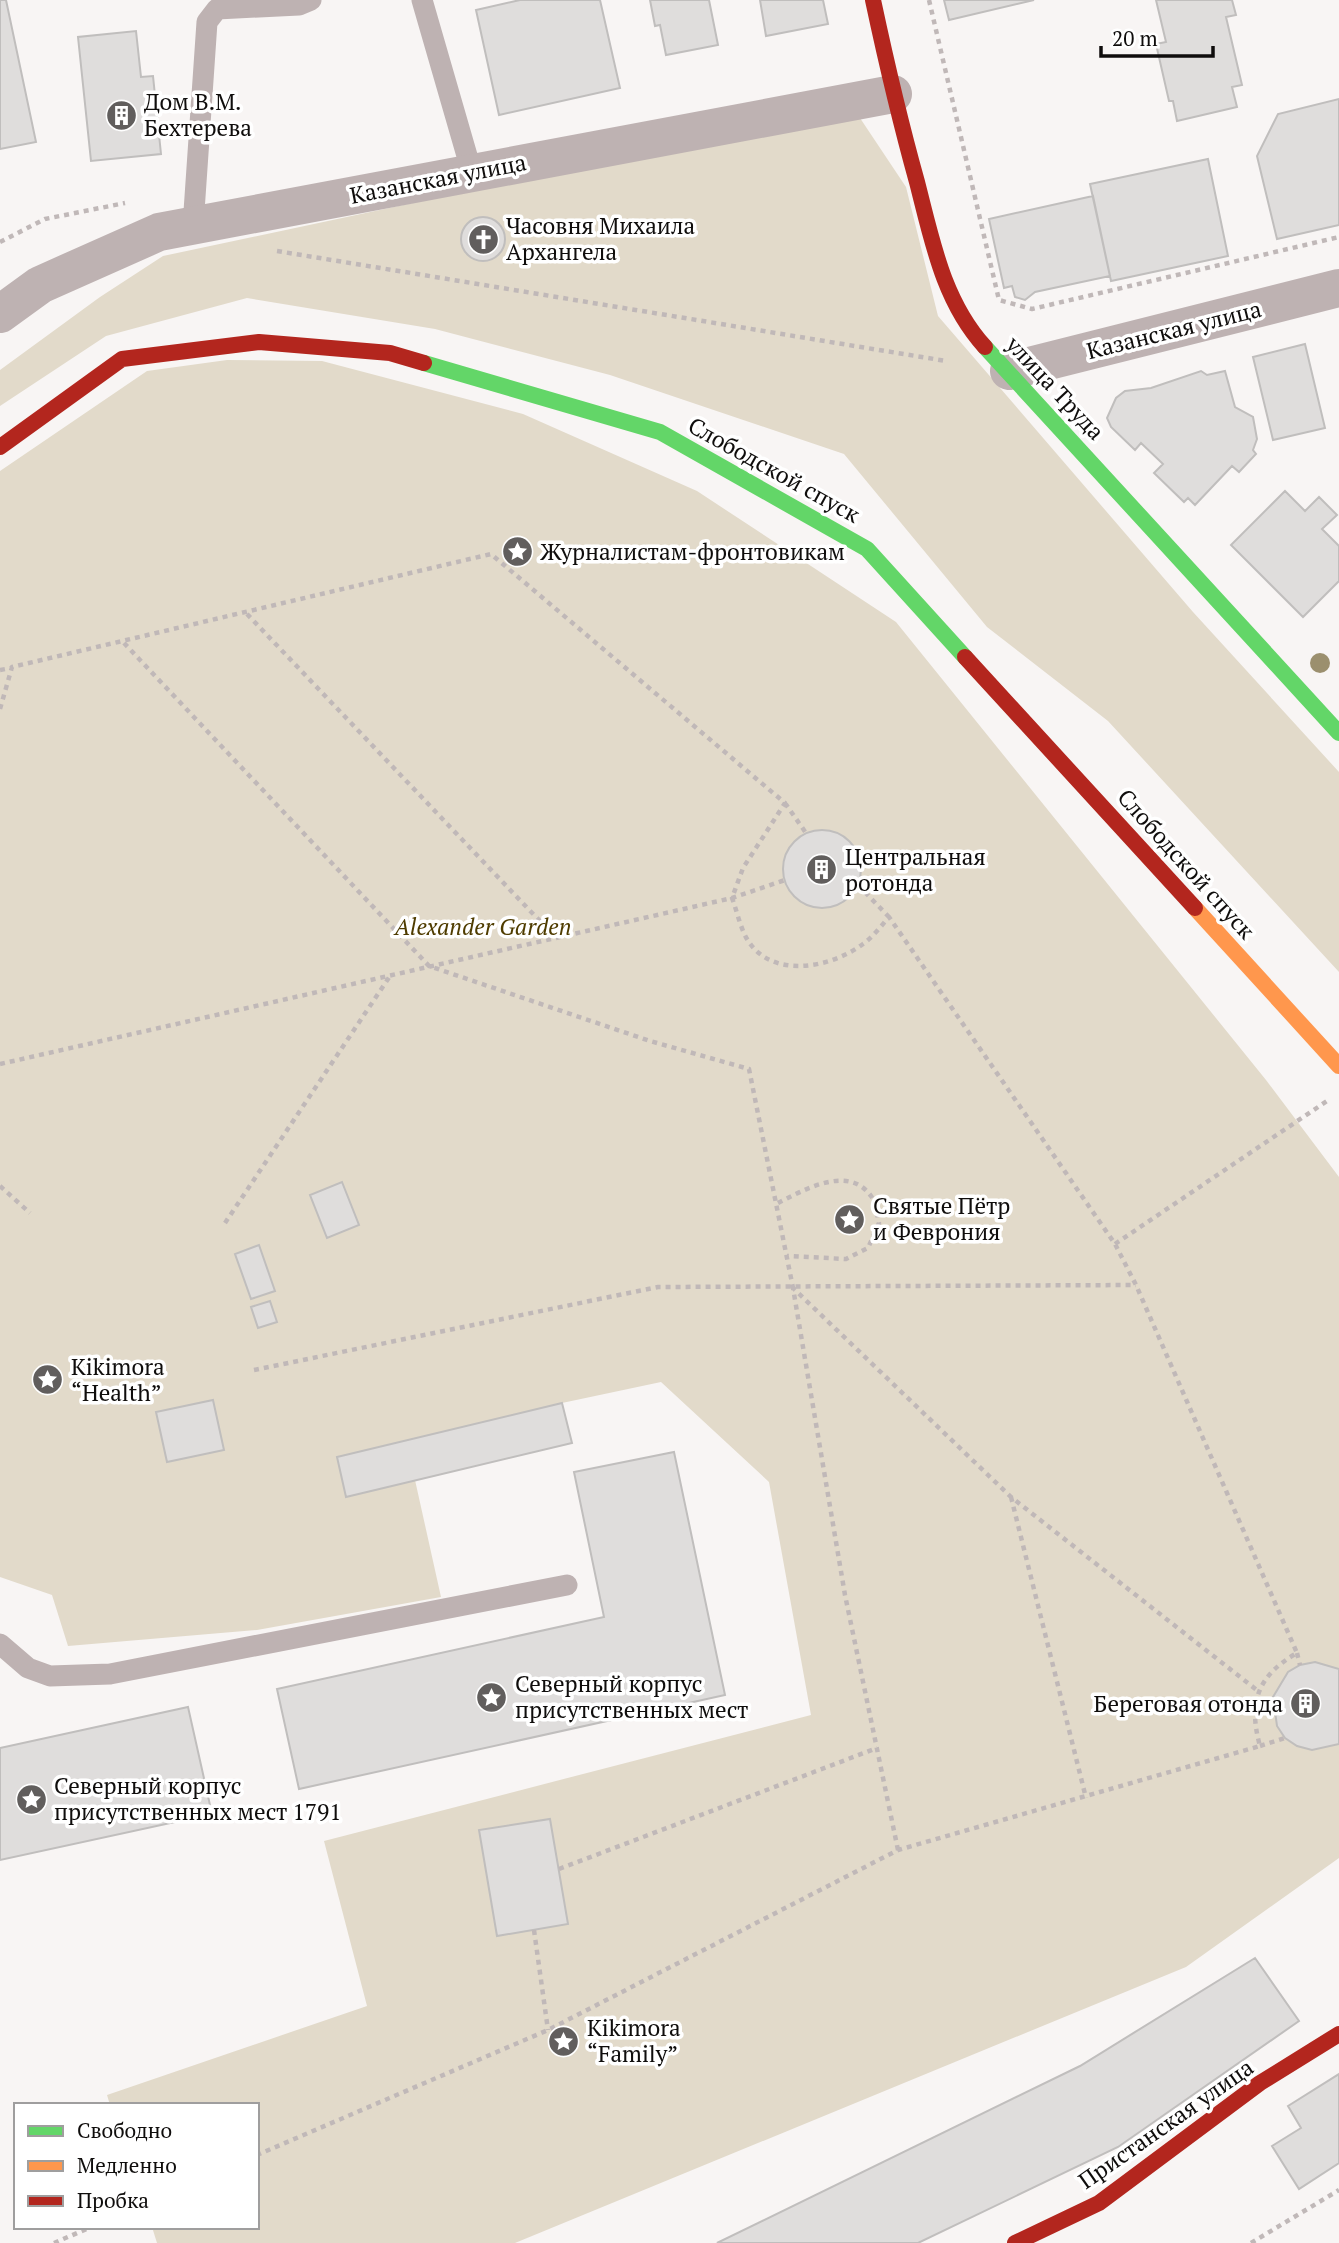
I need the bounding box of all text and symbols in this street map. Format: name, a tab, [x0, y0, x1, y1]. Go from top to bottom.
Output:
scale bar	[1101, 14, 1213, 58]
text: 20 m	[1112, 24, 1158, 52]
place label: Дом В.М. Бехтерева	[144, 86, 252, 143]
building icon: Дом В.М. Бехтерева	[104, 98, 138, 132]
street label: Казанская улица	[347, 146, 529, 211]
place label: Часовня Михаила Архангела	[506, 210, 695, 267]
church icon: Часовня Михаила Архангела	[466, 222, 500, 256]
street label: Казанская улица	[1083, 293, 1265, 366]
street label: улица Труда	[999, 328, 1112, 446]
street label: Слободской спуск	[683, 410, 866, 530]
place icon: Журналистам-фронтовикам	[500, 535, 534, 569]
place label: Журналистам-фронтовикам	[540, 536, 845, 567]
street label: Слободской спуск	[1111, 782, 1262, 946]
place label: Центральная ротонда	[845, 841, 986, 898]
building icon: Центральная ротонда	[805, 853, 839, 887]
park label: Alexander Garden	[393, 911, 571, 942]
place label: Святые Пётр и Феврония	[873, 1190, 1010, 1247]
place icon: Святые Пётр и Феврония	[833, 1202, 867, 1236]
place label: Kikimora “Health”	[71, 1351, 165, 1408]
place icon: Kikimora “Health”	[31, 1363, 65, 1397]
place label: Северный корпус присутственных мест	[515, 1668, 748, 1725]
place icon: Северный корпус присутственных мест	[475, 1680, 509, 1714]
building icon: Береговая отонда	[1289, 1687, 1323, 1721]
place label: Береговая отонда	[1094, 1688, 1283, 1719]
place label: Северный корпус присутственных мест 1791	[54, 1770, 342, 1827]
place icon: Северный корпус присутственных мест 1791	[14, 1782, 48, 1816]
place label: Kikimora “Family”	[587, 2012, 681, 2069]
place icon: Kikimora “Family”	[547, 2024, 581, 2058]
street label: Пристанская улица	[1072, 2051, 1260, 2196]
legend	[14, 2103, 259, 2229]
text: Свободно	[77, 2116, 172, 2144]
text: Медленно	[77, 2151, 177, 2179]
text: Пробка	[77, 2186, 149, 2214]

